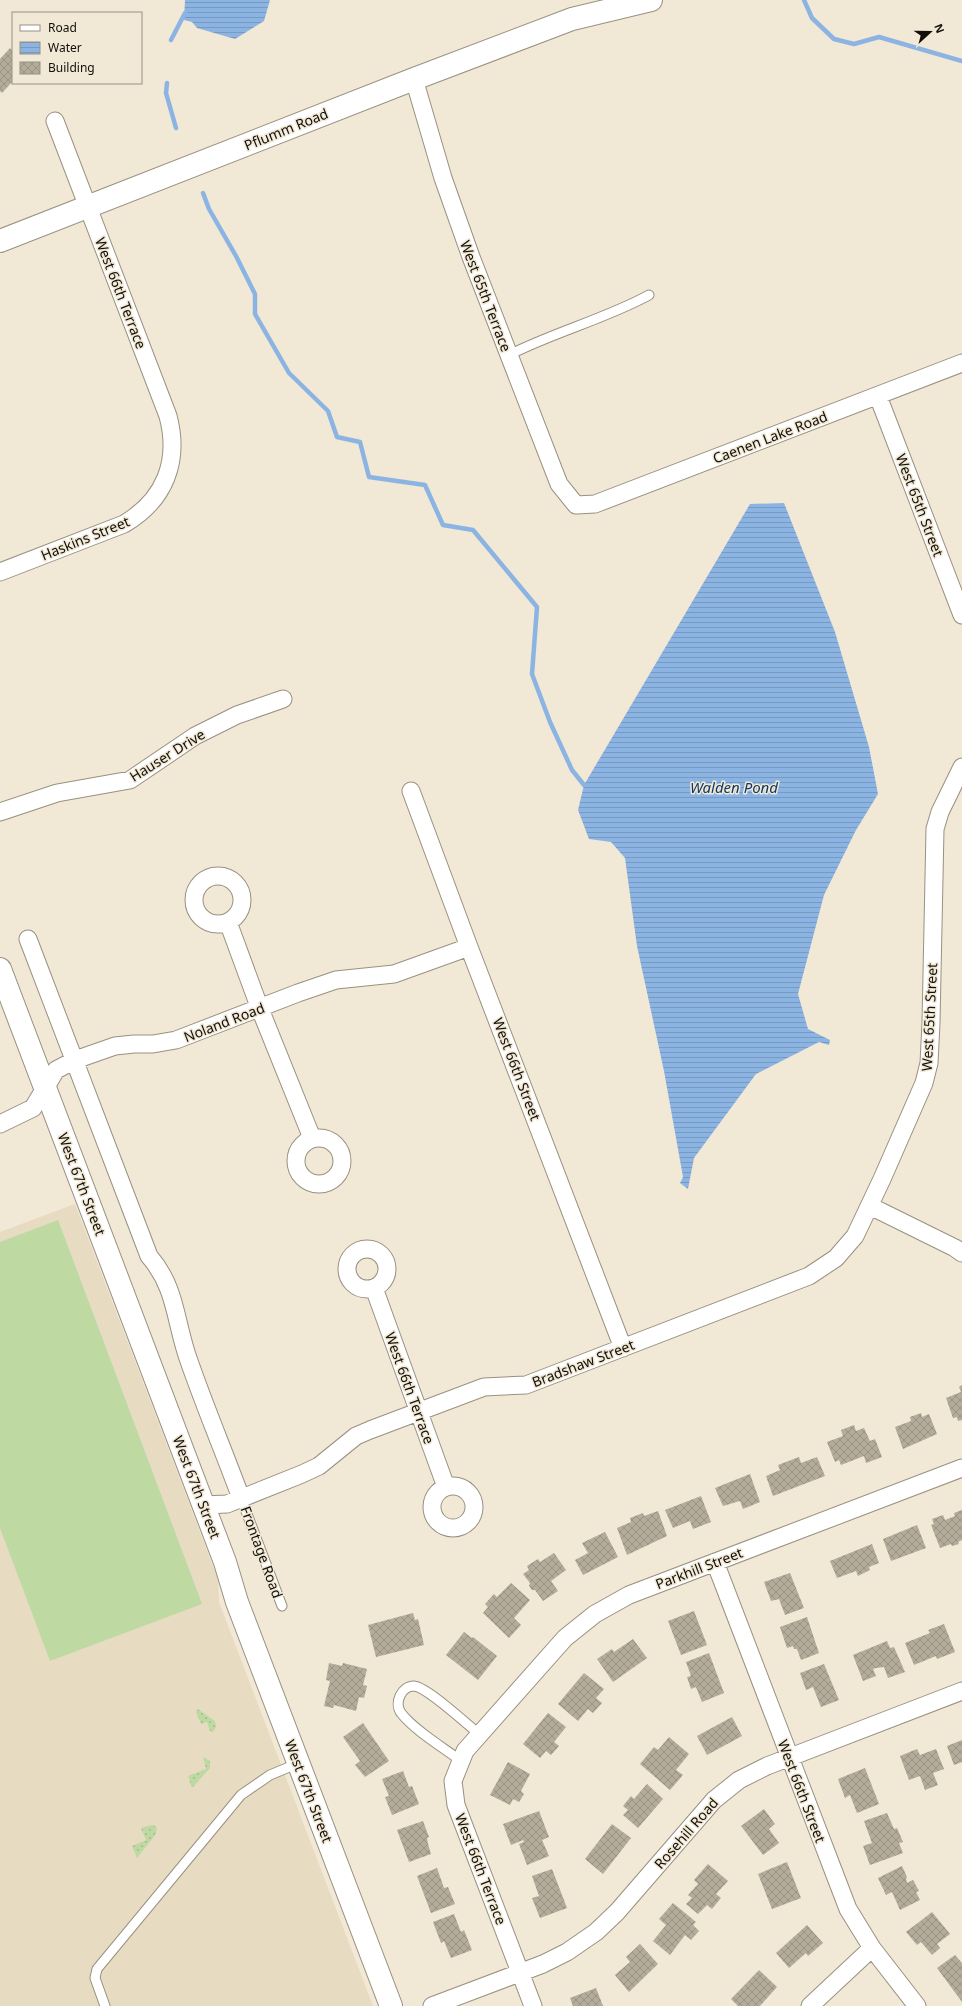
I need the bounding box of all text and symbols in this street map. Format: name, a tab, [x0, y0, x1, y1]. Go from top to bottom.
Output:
legend	[12, 12, 142, 84]
north arrow	[910, 12, 950, 52]
text: Road	[48, 19, 77, 36]
text: N	[931, 21, 948, 35]
text: Water	[48, 39, 82, 56]
text: Building	[48, 59, 95, 76]
street label: Pflumm Road	[241, 104, 331, 154]
street label: West 66th Terrace	[91, 235, 151, 352]
street label: West 65th Terrace	[456, 238, 516, 355]
street label: Caenen Lake Road	[710, 406, 830, 468]
street label: West 65th Street	[892, 451, 948, 559]
street label: Haskins Street	[38, 512, 132, 564]
street label: Hauser Drive	[126, 724, 208, 786]
water label: Walden Pond	[690, 777, 778, 797]
street label: West 65th Street	[917, 962, 941, 1072]
street label: Noland Road	[181, 998, 267, 1046]
street label: West 66th Street	[489, 1015, 545, 1123]
street label: West 67th Street	[54, 1130, 110, 1238]
street label: West 66th Terrace	[381, 1329, 439, 1447]
street label: Bradshaw Street	[529, 1335, 637, 1391]
street label: West 67th Street	[169, 1433, 225, 1541]
street label: Frontage Road	[237, 1503, 287, 1601]
street label: Parkhill Street	[653, 1543, 745, 1593]
street label: West 67th Street	[281, 1737, 337, 1845]
street label: West 66th Street	[774, 1737, 830, 1845]
street label: Rosehill Road	[650, 1793, 722, 1873]
street label: West 66th Terrace	[451, 1811, 511, 1928]

